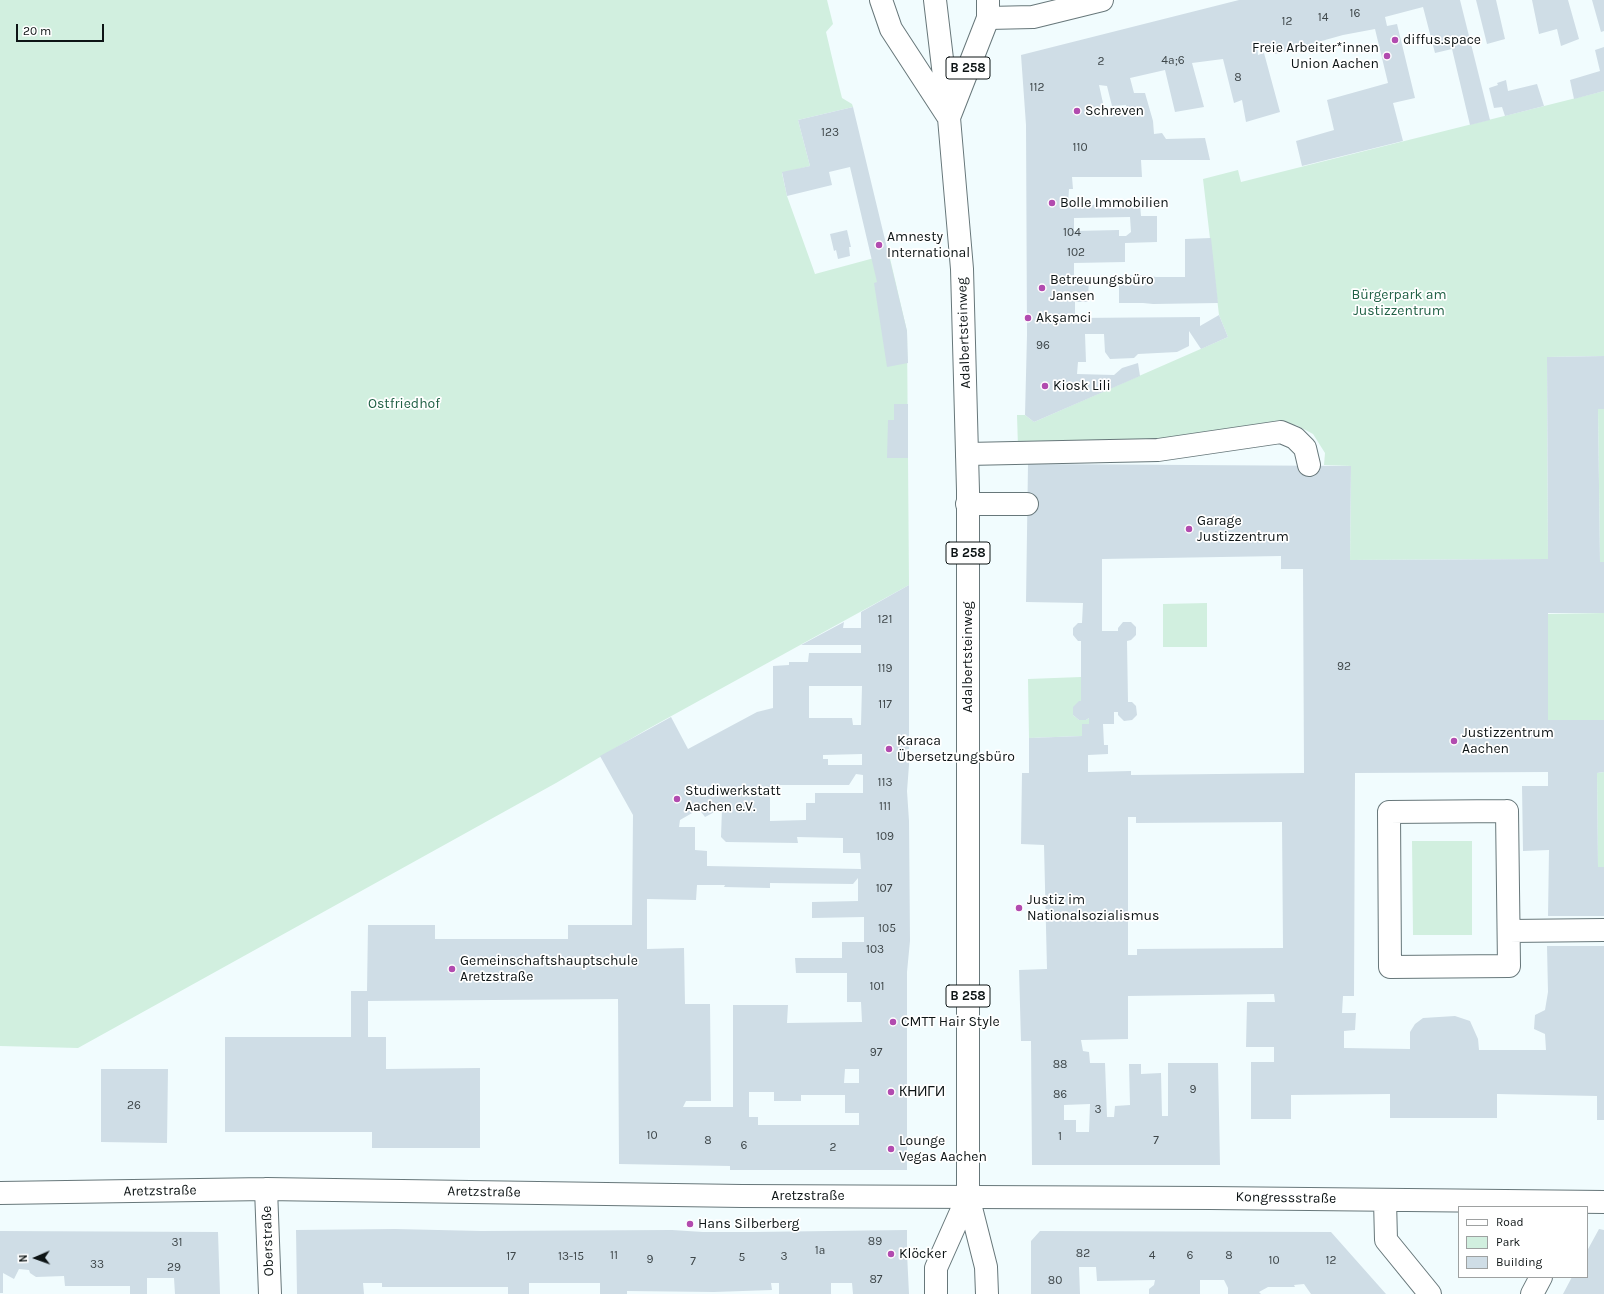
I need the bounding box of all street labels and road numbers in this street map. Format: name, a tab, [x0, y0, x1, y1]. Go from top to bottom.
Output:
road number: B 258	[946, 57, 990, 79]
street label: Adalbertsteinweg	[954, 277, 974, 389]
road number: B 258	[946, 542, 990, 564]
street label: Adalbertsteinweg	[960, 601, 976, 713]
road number: B 258	[946, 985, 990, 1007]
street label: Aretzstraße	[123, 1182, 197, 1200]
street label: Aretzstraße	[447, 1183, 521, 1201]
street label: Aretzstraße	[771, 1188, 845, 1204]
street label: Kongressstraße	[1236, 1189, 1336, 1207]
street label: Oberstraße	[258, 1205, 278, 1277]

